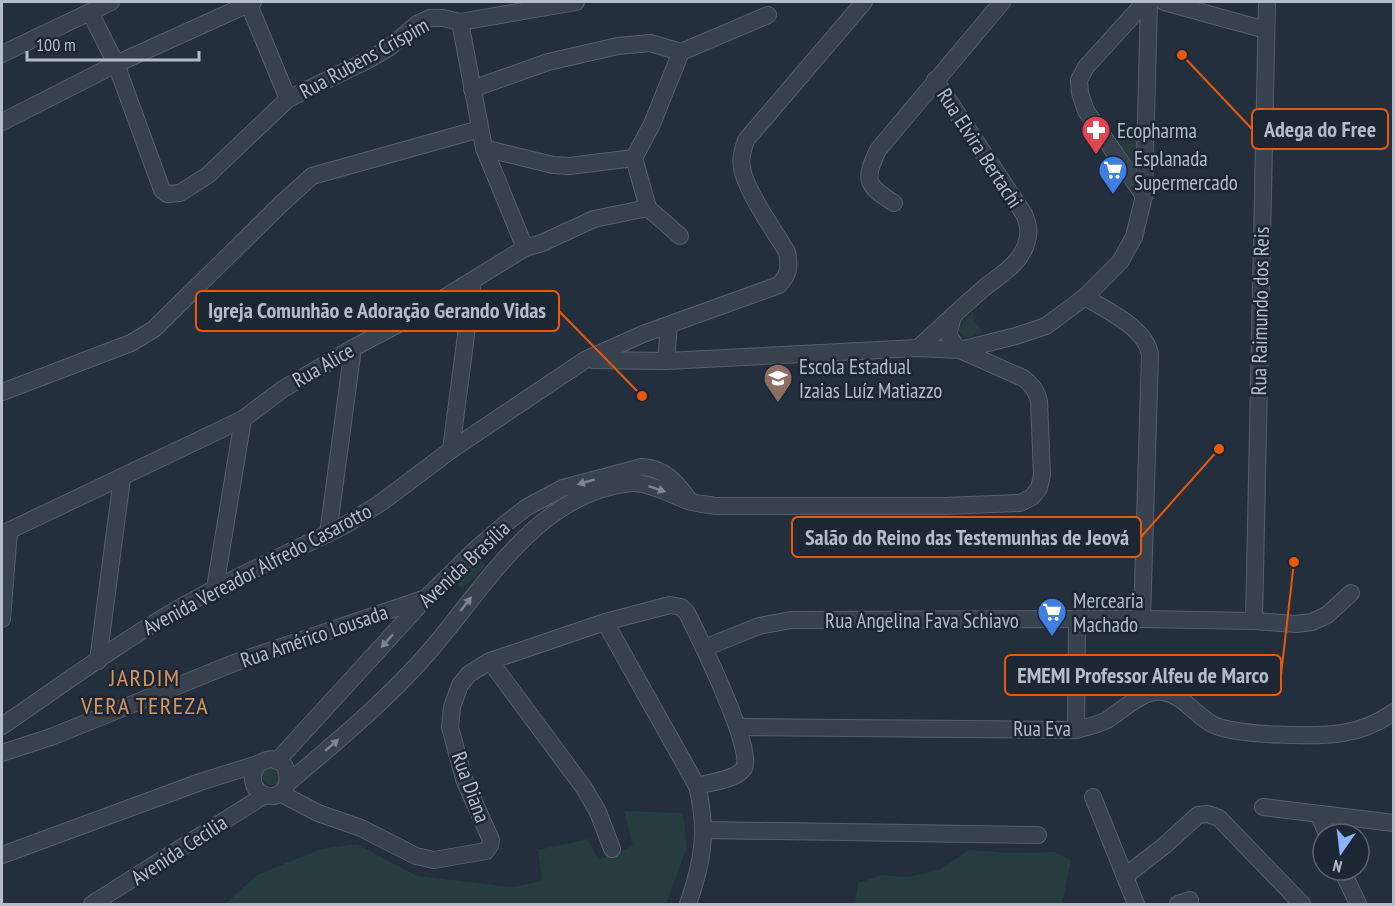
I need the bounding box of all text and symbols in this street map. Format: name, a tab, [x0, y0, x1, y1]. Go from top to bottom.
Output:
street label: Rua Rubens Crispim	[295, 11, 433, 105]
scale bar	[27, 24, 200, 62]
text: 100 m	[36, 33, 76, 56]
street label: Rua Elvira Bertachi	[931, 83, 1029, 213]
callout: Adega do Free	[1252, 109, 1388, 149]
pharmacy icon: Ecopharma	[1080, 114, 1112, 156]
text: Adega do Free	[1263, 115, 1376, 143]
place label: Ecopharma	[1117, 117, 1197, 144]
place label: Esplanada Supermercado	[1134, 145, 1238, 196]
supermarket icon: Esplanada Supermercado	[1097, 154, 1129, 196]
street label: Rua Raimundo dos Reis	[1245, 226, 1275, 396]
callout: Igreja Comunhão e Adoração Gerando Vidas	[196, 291, 559, 331]
text: Igreja Comunhão e Adoração Gerando Vidas	[208, 296, 546, 324]
street label: Rua Alice	[287, 337, 359, 393]
place label: Escola Estadual Izaias Luíz Matiazzo	[799, 353, 942, 404]
school or university icon: Escola Estadual Izaias Luíz Matiazzo	[762, 362, 794, 404]
one-way arrow	[577, 477, 595, 487]
one-way arrow	[648, 485, 666, 495]
street label: Avenida Vereador Alfredo Casarotto	[138, 497, 376, 641]
street label: Avenida Brasília	[413, 515, 515, 613]
callout: Salão do Reino das Testemunhas de Jeová	[792, 517, 1141, 557]
text: Salão do Reino das Testemunhas de Jeová	[805, 523, 1129, 551]
place label: Mercearia Machado	[1073, 587, 1144, 638]
one-way arrow	[460, 596, 473, 612]
supermarket icon: Mercearia Machado	[1036, 596, 1068, 638]
street label: Rua Américo Lousada	[237, 598, 391, 674]
street label: Rua Angelina Fava Schiavo	[825, 607, 1019, 634]
one-way arrow	[380, 633, 394, 648]
callout: EMEMI Professor Alfeu de Marco	[1005, 655, 1281, 695]
text: EMEMI Professor Alfeu de Marco	[1017, 661, 1269, 689]
district label: JARDIM VERA TEREZA	[80, 662, 209, 721]
street label: Rua Eva	[1013, 715, 1071, 742]
one-way arrow	[324, 739, 339, 752]
street label: Rua Diana	[446, 748, 496, 826]
street label: Avenida Cecilia	[126, 809, 232, 891]
north arrow	[1311, 822, 1371, 882]
text: N	[1331, 856, 1344, 877]

